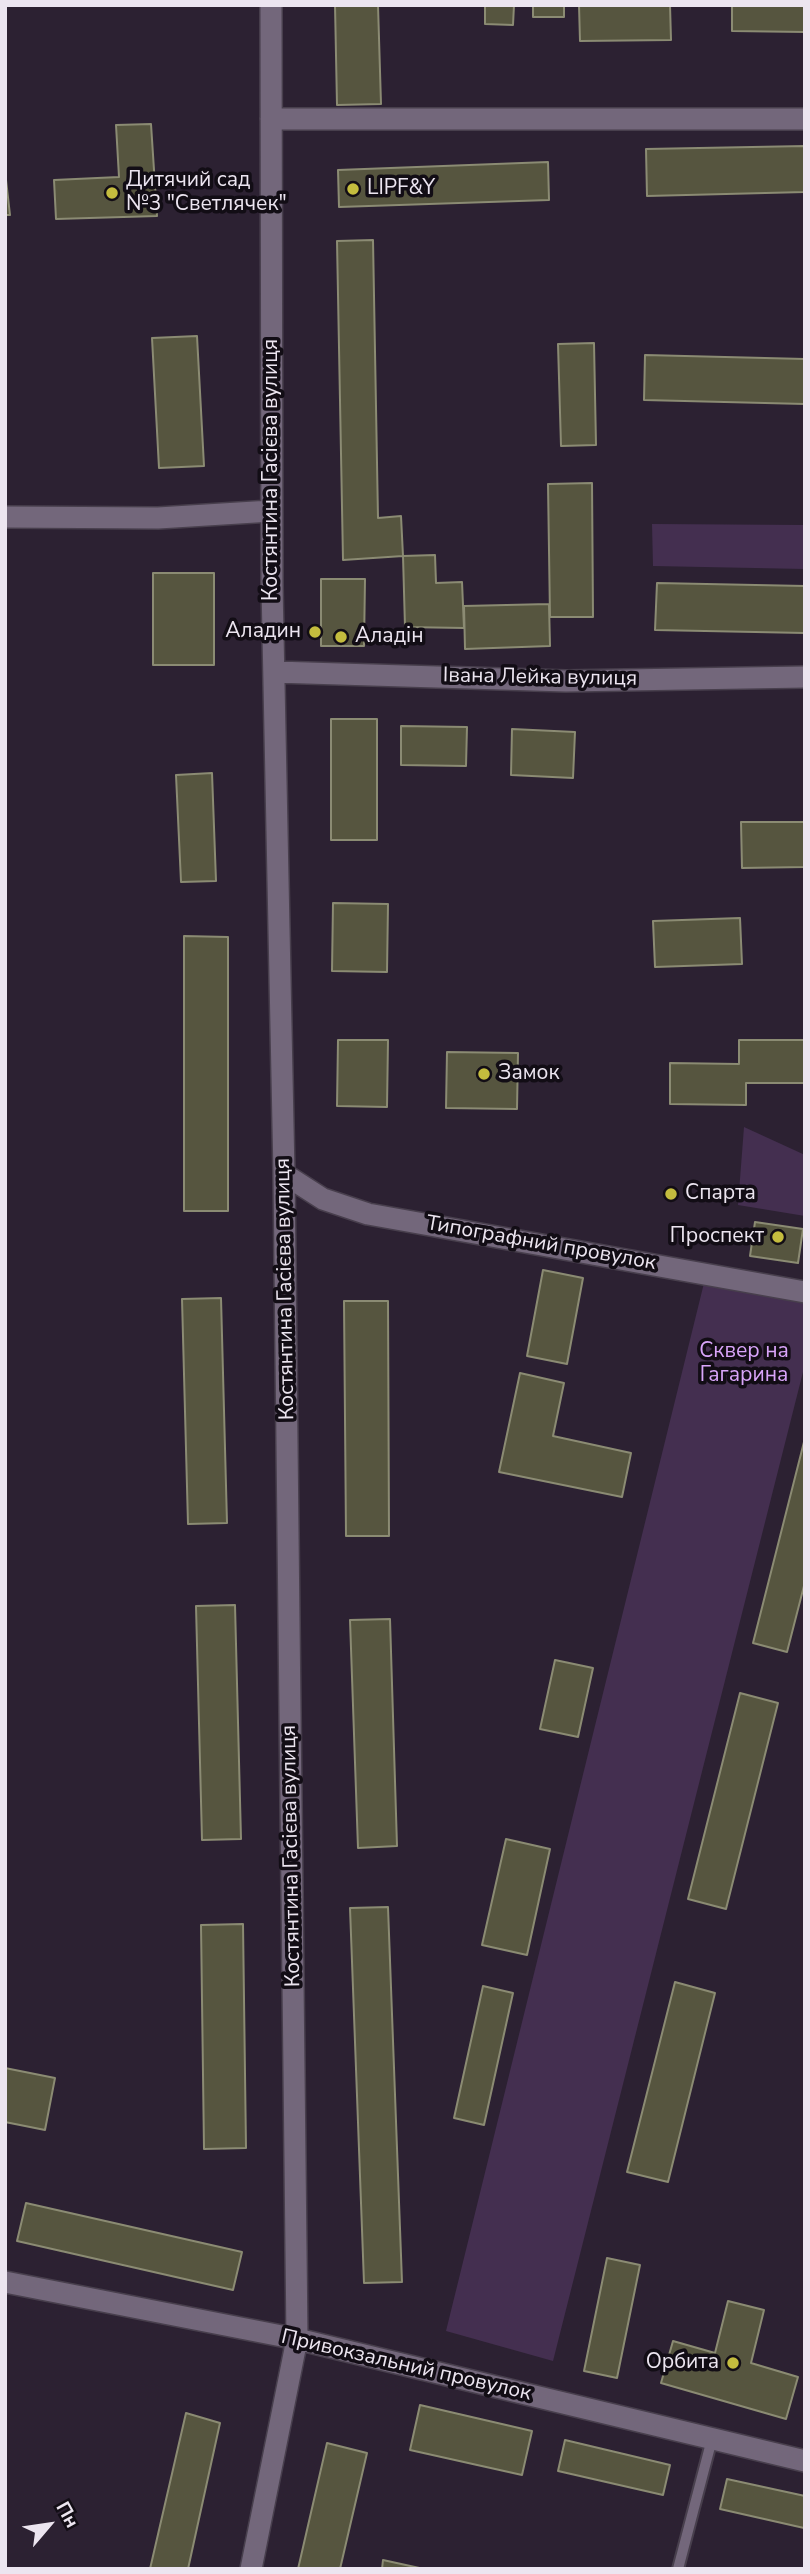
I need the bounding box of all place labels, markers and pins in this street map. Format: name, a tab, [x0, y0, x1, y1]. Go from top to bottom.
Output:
place label: Дитячий сад №3 "Светлячек"	[126, 168, 287, 218]
place label: LIPF&Y	[367, 176, 435, 202]
marker: LIPF&Y	[345, 181, 361, 197]
marker: Дитячий сад №3 "Светлячек"	[104, 185, 120, 201]
place label: Аладин	[225, 619, 301, 645]
marker: Аладин	[307, 624, 323, 640]
place label: Аладін	[355, 624, 424, 650]
marker: Аладін	[333, 629, 349, 645]
place label: Замок	[498, 1061, 560, 1087]
marker: Замок	[476, 1066, 492, 1082]
place label: Спарта	[685, 1181, 756, 1207]
marker: Спарта	[663, 1186, 679, 1202]
place label: Проспект	[670, 1224, 764, 1250]
marker: Проспект	[770, 1229, 786, 1245]
place label: Орбита	[646, 2350, 719, 2376]
marker: Орбита	[725, 2355, 741, 2371]

